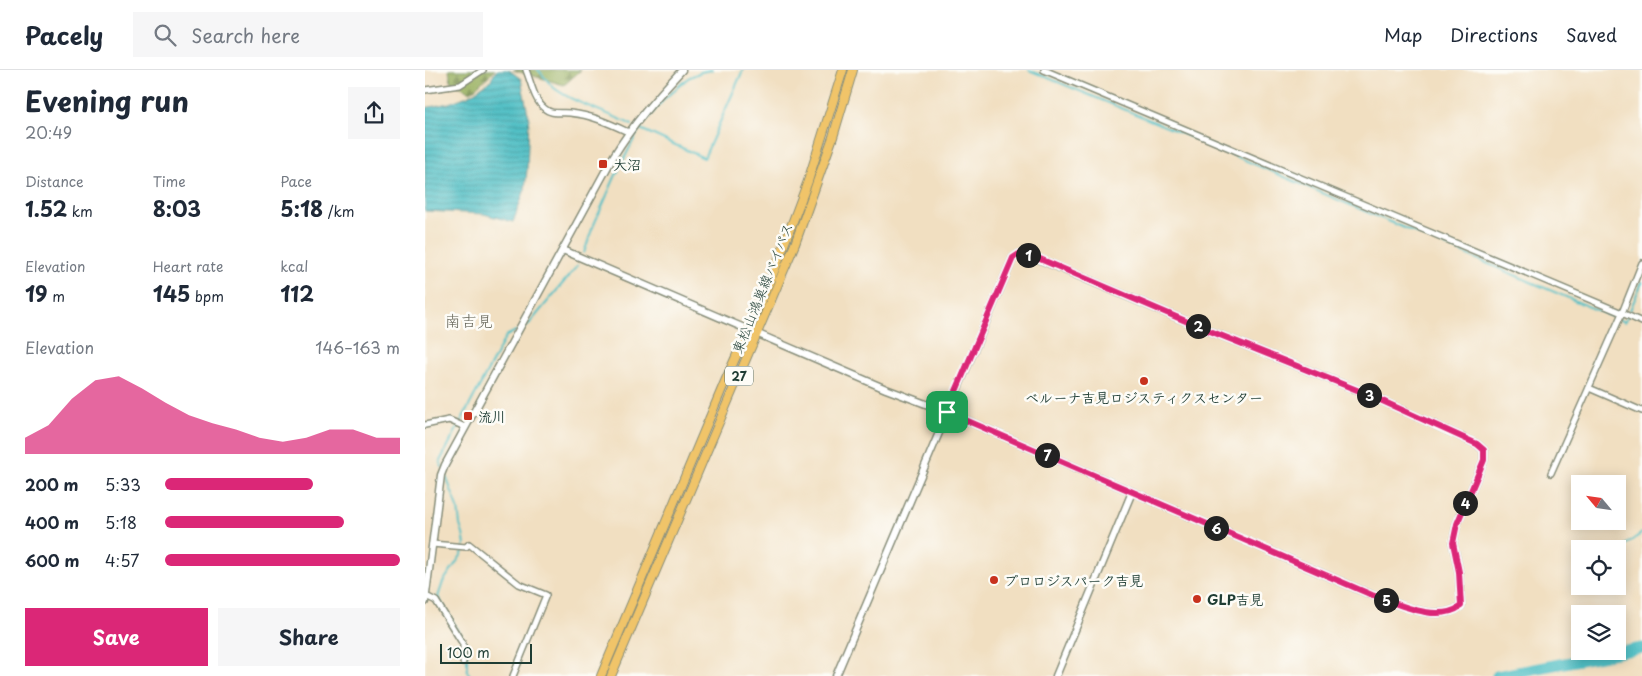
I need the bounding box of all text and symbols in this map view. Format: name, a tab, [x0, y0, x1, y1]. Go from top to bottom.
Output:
search box	[133, 12, 483, 57]
text: Pacely	[25, 17, 103, 53]
icon: search	[151, 21, 179, 49]
text: Search here	[191, 21, 300, 49]
text: Map	[1384, 21, 1422, 48]
text: Directions	[1450, 21, 1538, 48]
text: Saved	[1566, 21, 1617, 48]
text: Evening run	[25, 79, 189, 122]
button: share	[348, 87, 400, 139]
text: 20:49	[25, 120, 72, 144]
place label: 大沼	[613, 154, 641, 175]
marker: 大沼	[597, 158, 609, 170]
text: Distance	[25, 171, 84, 192]
text: Time	[153, 171, 186, 192]
text: Pace	[280, 171, 312, 192]
text: 1.52	[25, 192, 67, 224]
text: 8:03	[153, 192, 201, 224]
text: 5:18	[280, 192, 323, 224]
text: km	[67, 201, 93, 222]
text: /km	[323, 201, 354, 222]
street label: 東松山鴻巣線バイパス	[726, 219, 798, 357]
pin: 1	[1015, 242, 1041, 268]
text: 1	[1025, 245, 1032, 266]
text: Elevation	[25, 256, 85, 277]
text: Heart rate	[153, 256, 223, 277]
text: kcal	[280, 256, 308, 277]
text: 19	[25, 277, 48, 309]
text: 145	[153, 277, 190, 309]
text: 112	[280, 277, 314, 309]
text: m	[48, 286, 65, 307]
text: bpm	[190, 286, 224, 307]
district label: 南吉見	[445, 308, 493, 332]
pin: 2	[1185, 314, 1211, 338]
text: 2	[1194, 316, 1203, 337]
text: Elevation	[25, 335, 94, 359]
text: 146–163 m	[315, 335, 400, 359]
road number: 27	[725, 366, 753, 386]
marker: ベルーナ吉見ロジスティクスセンター	[1138, 375, 1150, 387]
pin: 3	[1357, 382, 1381, 408]
text: 3	[1365, 385, 1374, 406]
place label: ベルーナ吉見ロジスティクスセンター	[1025, 387, 1263, 408]
pin	[926, 391, 968, 433]
icon: arrive	[933, 398, 961, 426]
place label: 流川	[478, 406, 506, 427]
marker: 流川	[462, 410, 474, 422]
pin: 7	[1035, 442, 1059, 468]
text: 7	[1043, 445, 1052, 466]
text: 200 m	[25, 472, 79, 496]
text: 5:33	[105, 472, 141, 496]
north arrow	[1571, 475, 1626, 530]
map controls	[1571, 475, 1626, 660]
pin: 4	[1453, 490, 1477, 516]
text: 4	[1461, 493, 1470, 514]
text: 400 m	[25, 510, 79, 534]
text: 5:18	[105, 510, 137, 534]
pin: 6	[1203, 516, 1229, 540]
text: 6	[1212, 518, 1221, 539]
button: locate	[1571, 540, 1626, 595]
text: 600 m	[25, 548, 79, 572]
text: 4:57	[105, 548, 139, 572]
place label: プロロジスパーク吉見	[1004, 570, 1143, 591]
marker: プロロジスパーク吉見	[988, 574, 1000, 586]
pin: 5	[1373, 588, 1399, 612]
place label: GLP吉見	[1207, 589, 1264, 610]
text: 5	[1382, 590, 1391, 611]
marker: GLP吉見	[1191, 593, 1203, 605]
button: layers	[1571, 605, 1626, 660]
button: Save	[25, 608, 208, 666]
button: Share	[218, 608, 400, 666]
scale bar	[440, 641, 533, 664]
text: 100 m	[447, 642, 490, 663]

